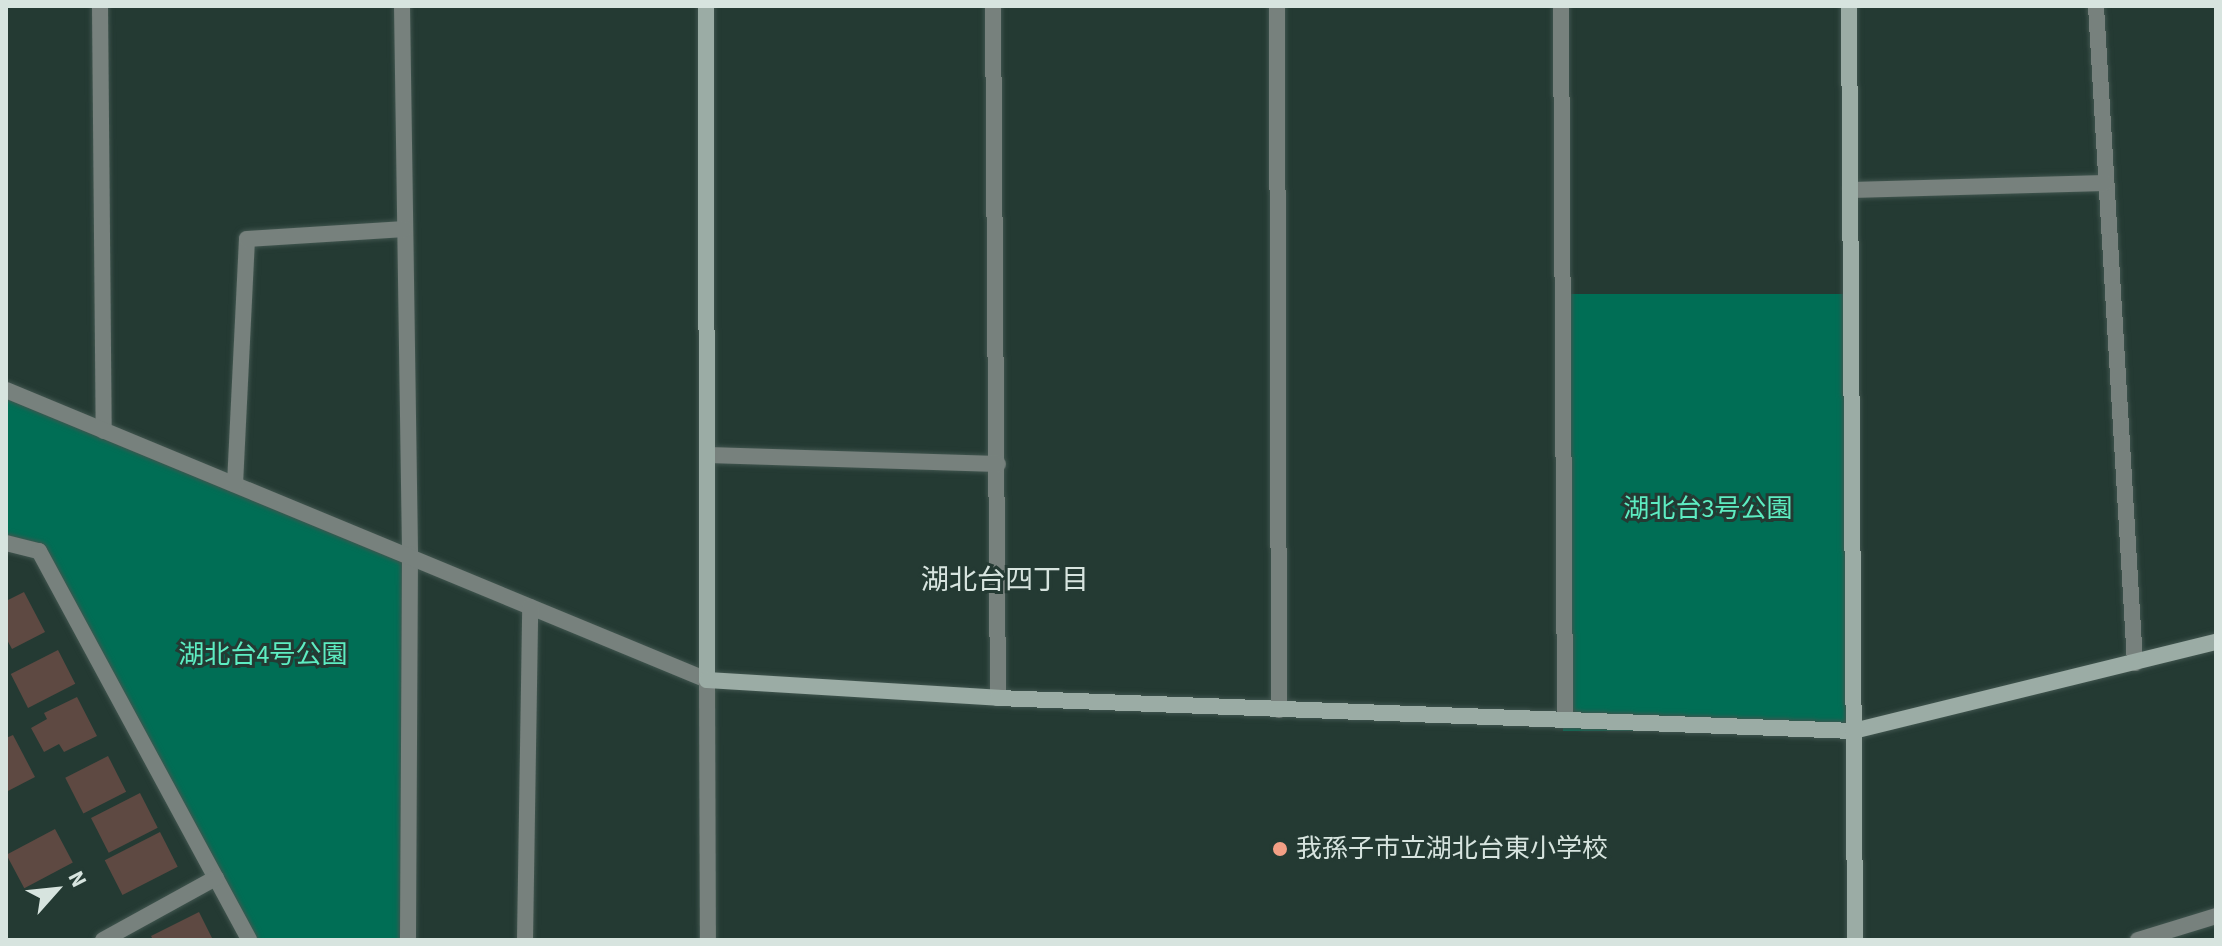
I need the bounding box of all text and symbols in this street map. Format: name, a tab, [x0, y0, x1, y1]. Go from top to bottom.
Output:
park label: 湖北台3号公園	[1624, 493, 1792, 525]
district label: 湖北台四丁目	[921, 563, 1089, 597]
park label: 湖北台4号公園	[179, 639, 347, 671]
place label: 我孫子市立湖北台東小学校	[1296, 833, 1608, 865]
marker: 我孫子市立湖北台東小学校	[1271, 840, 1289, 858]
north arrow	[16, 850, 96, 930]
text: N	[60, 865, 95, 893]

